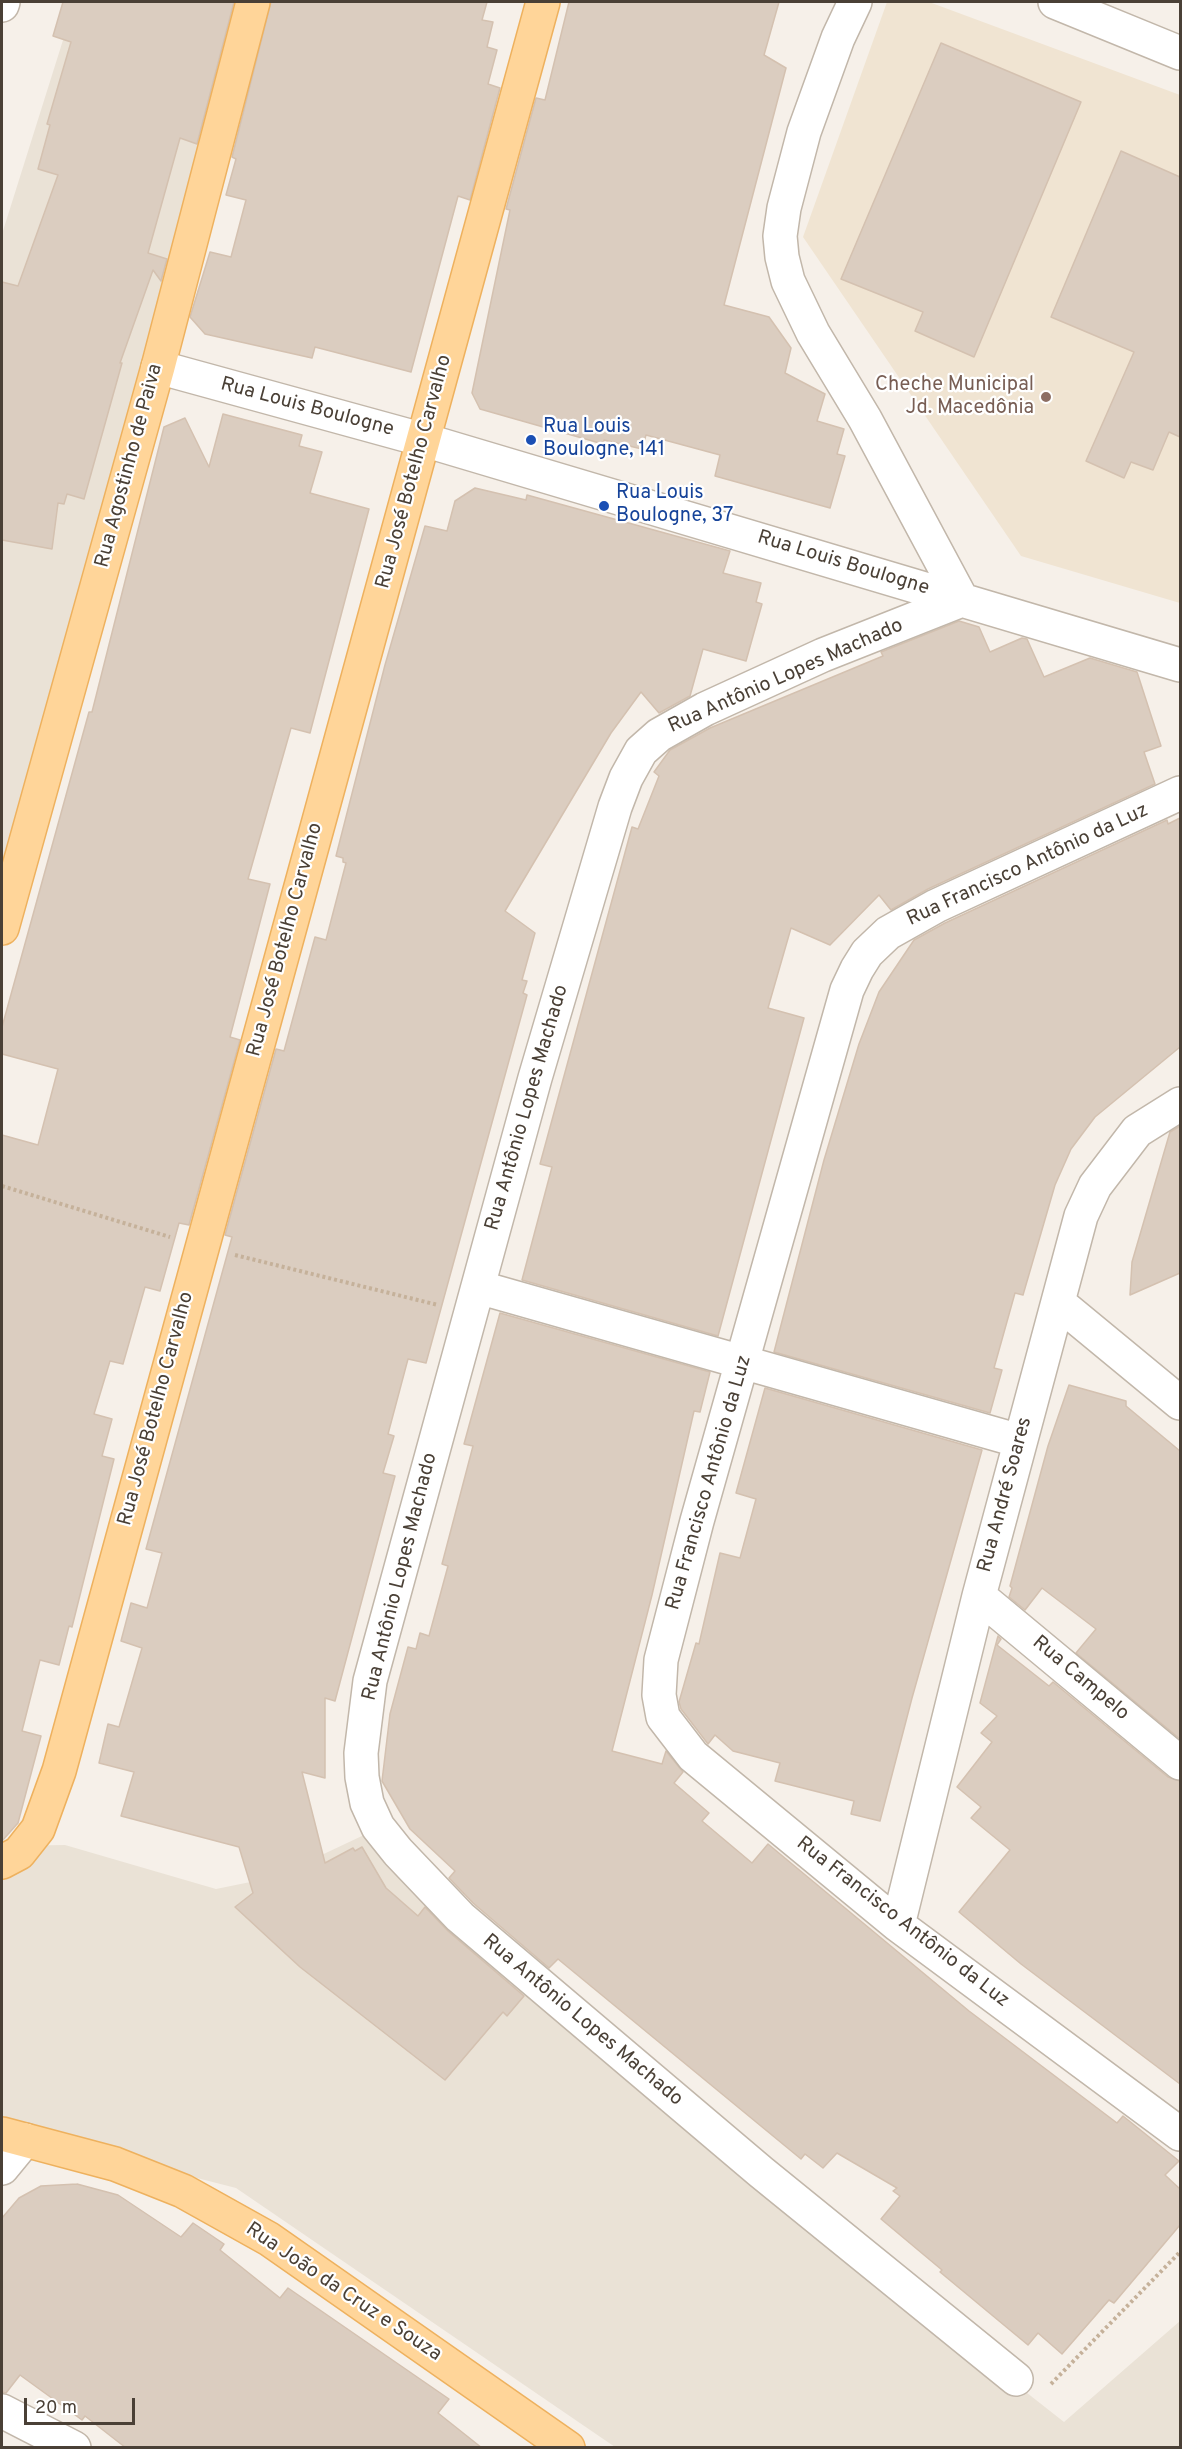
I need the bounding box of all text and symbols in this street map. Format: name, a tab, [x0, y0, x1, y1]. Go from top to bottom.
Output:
street label: Rua José Botelho Carvalho	[372, 352, 458, 592]
street label: Rua Agostinho de Paiva	[91, 361, 169, 571]
street label: Rua Louis Boulogne	[218, 373, 396, 443]
place label: Cheche Municipal Jd. Macedônia	[875, 374, 1034, 421]
marker: Cheche Municipal Jd. Macedônia	[1039, 390, 1053, 404]
place label: Rua Louis Boulogne, 141	[543, 416, 665, 463]
marker: Rua Louis Boulogne, 141	[524, 433, 538, 447]
place label: Rua Louis Boulogne, 37	[616, 482, 734, 529]
marker: Rua Louis Boulogne, 37	[597, 499, 611, 513]
street label: Rua Louis Boulogne	[754, 526, 932, 602]
street label: Rua Antônio Lopes Machado	[665, 614, 907, 740]
street label: Rua Francisco Antônio da Luz	[903, 799, 1153, 933]
street label: Rua José Botelho Carvalho	[243, 820, 329, 1060]
street label: Rua Antônio Lopes Machado	[481, 982, 575, 1234]
street label: Rua José Botelho Carvalho	[114, 1289, 200, 1529]
street label: Rua Francisco Antônio da Luz	[662, 1353, 758, 1613]
street label: Rua André Soares	[974, 1415, 1038, 1575]
street label: Rua Antônio Lopes Machado	[359, 1451, 443, 1703]
street label: Rua Campelo	[1027, 1631, 1133, 1727]
street label: Rua Francisco Antônio da Luz	[791, 1832, 1013, 2014]
street label: Rua Antônio Lopes Machado	[477, 1930, 687, 2112]
street label: Rua João da Cruz e Souza	[240, 2218, 446, 2368]
scale bar	[27, 2386, 138, 2424]
text: 20 m	[35, 2397, 77, 2420]

